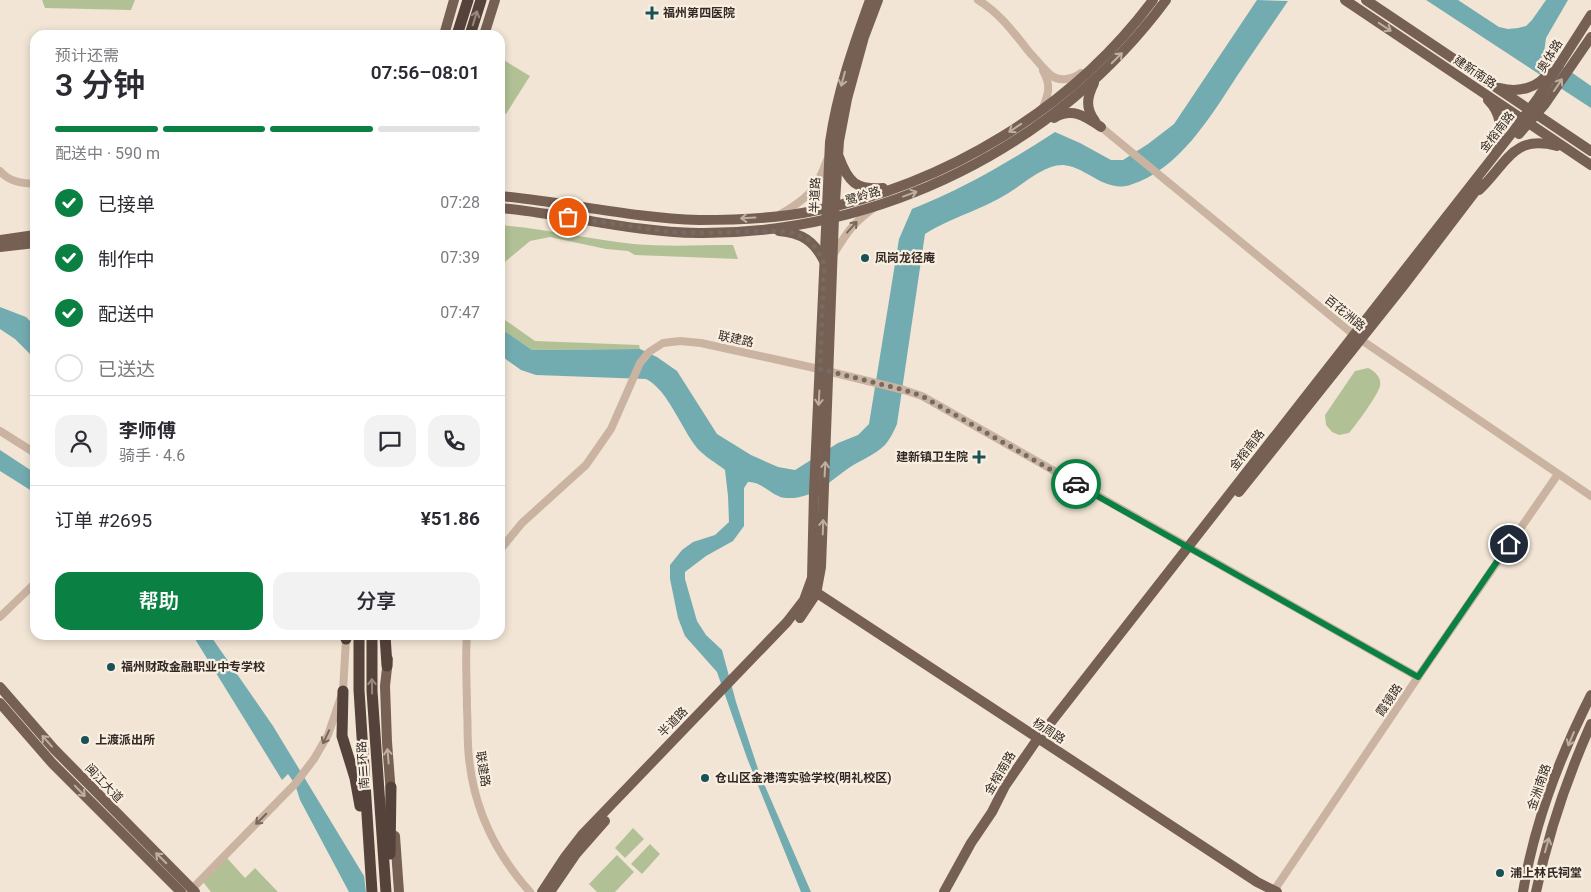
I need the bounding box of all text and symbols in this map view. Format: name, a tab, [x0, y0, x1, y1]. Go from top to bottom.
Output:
marker: 福州第四医院	[645, 6, 659, 20]
place label: 福州第四医院	[663, 6, 735, 20]
one-way arrow	[471, 10, 481, 26]
one-way arrow	[1378, 22, 1392, 32]
street label: 奥体路	[1535, 37, 1565, 75]
text: 预计还需	[55, 46, 119, 65]
one-way arrow	[1111, 52, 1123, 64]
street label: 建新南路	[1451, 53, 1499, 91]
text: 07:56–08:01	[371, 61, 480, 84]
text: 3 分钟	[55, 66, 145, 104]
one-way arrow	[838, 71, 847, 87]
one-way arrow	[1553, 78, 1563, 92]
street label: 金榕南路	[1477, 109, 1517, 155]
one-way arrow	[1008, 123, 1022, 133]
text: 配送中 · 590 m	[55, 144, 160, 163]
street label: 半道路	[807, 177, 823, 213]
street label: 鹭岭路	[844, 184, 882, 208]
icon: check	[55, 189, 83, 217]
one-way arrow	[901, 189, 917, 198]
text: 已接单	[98, 193, 155, 216]
text: 07:28	[440, 193, 480, 212]
pin	[547, 196, 589, 238]
icon: bag	[554, 203, 582, 231]
one-way arrow	[741, 214, 757, 223]
one-way arrow	[846, 220, 858, 233]
icon: check	[55, 244, 83, 272]
text: 制作中	[98, 248, 155, 271]
text: 07:39	[440, 248, 480, 267]
place label: 凤岗龙径庵	[875, 251, 935, 265]
marker: 凤岗龙径庵	[859, 252, 871, 264]
street label: 百花洲路	[1322, 292, 1368, 334]
icon: check	[55, 299, 83, 327]
text: 配送中	[98, 303, 155, 326]
text: 07:47	[440, 303, 480, 322]
street label: 联建路	[717, 328, 755, 350]
text: 已送达	[98, 358, 155, 381]
one-way arrow	[814, 389, 823, 405]
button: person	[55, 415, 107, 467]
button: chat	[364, 415, 416, 467]
button: phone	[428, 415, 480, 467]
text: 李师傅	[119, 419, 176, 442]
street label: 金榕南路	[1227, 427, 1267, 473]
text: 骑手 · 4.6	[119, 446, 185, 465]
place label: 建新镇卫生院	[896, 450, 968, 464]
marker: 建新镇卫生院	[972, 450, 986, 464]
courier	[1051, 459, 1101, 509]
one-way arrow	[820, 461, 829, 477]
icon: car	[1062, 470, 1090, 498]
text: ¥51.86	[421, 507, 480, 530]
text: 订单 #2695	[55, 509, 152, 532]
one-way arrow	[818, 519, 827, 535]
pin	[1488, 523, 1530, 565]
icon: home	[1495, 530, 1523, 558]
button: 帮助	[55, 572, 263, 630]
button: 分享	[273, 572, 480, 630]
place label: 福州财政金融职业中专学校	[121, 660, 265, 674]
marker: 福州财政金融职业中专学校	[105, 661, 117, 673]
one-way arrow	[367, 678, 377, 694]
street label: 霞镜路	[1373, 681, 1405, 719]
street label: 半道路	[655, 704, 691, 740]
street label: 杨周路	[1030, 715, 1068, 747]
one-way arrow	[321, 729, 331, 744]
one-way arrow	[1566, 731, 1575, 746]
place label: 上渡派出所	[95, 733, 155, 747]
marker: 上渡派出所	[79, 734, 91, 746]
one-way arrow	[41, 735, 53, 748]
street label: 南二环路	[354, 741, 372, 789]
one-way arrow	[383, 748, 393, 764]
street label: 金榕南路	[982, 749, 1018, 797]
street label: 联建路	[473, 750, 493, 788]
street label: 闽江大道	[82, 761, 126, 805]
street label: 金洲南路	[1525, 762, 1553, 812]
place label: 仓山区金港湾实验学校(明礼校区)	[715, 771, 891, 785]
marker: 仓山区金港湾实验学校(明礼校区)	[699, 772, 711, 784]
one-way arrow	[74, 785, 86, 797]
one-way arrow	[255, 812, 267, 824]
one-way arrow	[1543, 837, 1553, 853]
one-way arrow	[155, 852, 167, 864]
place label: 浦上林氏祠堂	[1510, 866, 1582, 880]
marker: 浦上林氏祠堂	[1494, 867, 1506, 879]

